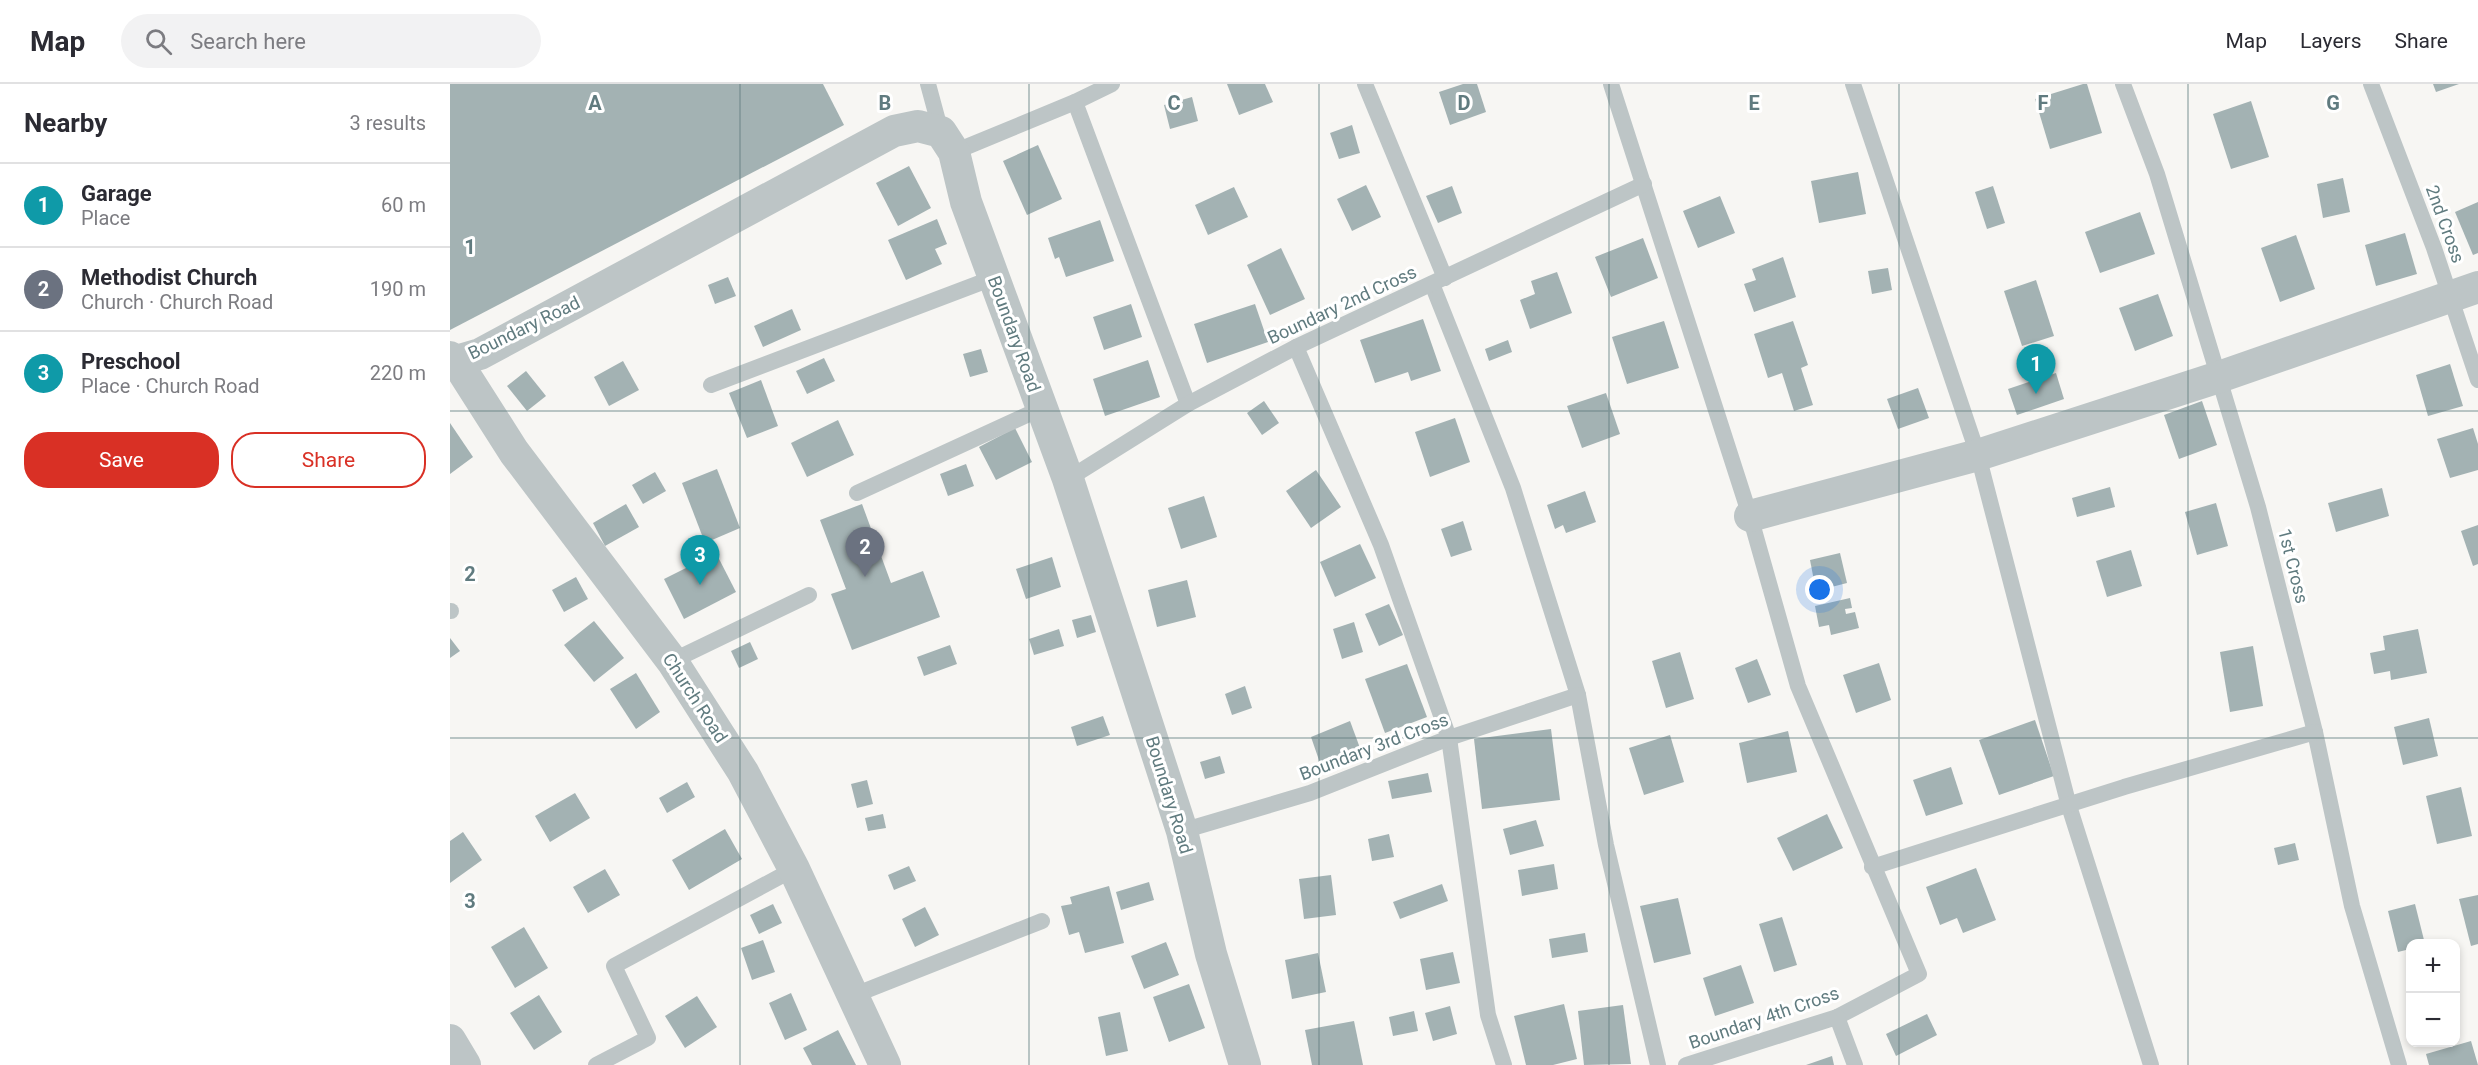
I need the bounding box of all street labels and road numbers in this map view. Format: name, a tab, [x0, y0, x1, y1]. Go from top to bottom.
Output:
street label: 2nd Cross	[2422, 182, 2469, 266]
street label: Boundary 2nd Cross	[1264, 261, 1419, 348]
street label: Boundary Road	[984, 273, 1045, 395]
street label: Boundary Road	[464, 291, 583, 364]
street label: 1st Cross	[2274, 526, 2313, 605]
street label: Church Road	[659, 649, 732, 746]
street label: Boundary 3rd Cross	[1296, 708, 1451, 785]
street label: Boundary Road	[1142, 734, 1197, 856]
street label: Boundary 4th Cross	[1686, 982, 1842, 1053]

